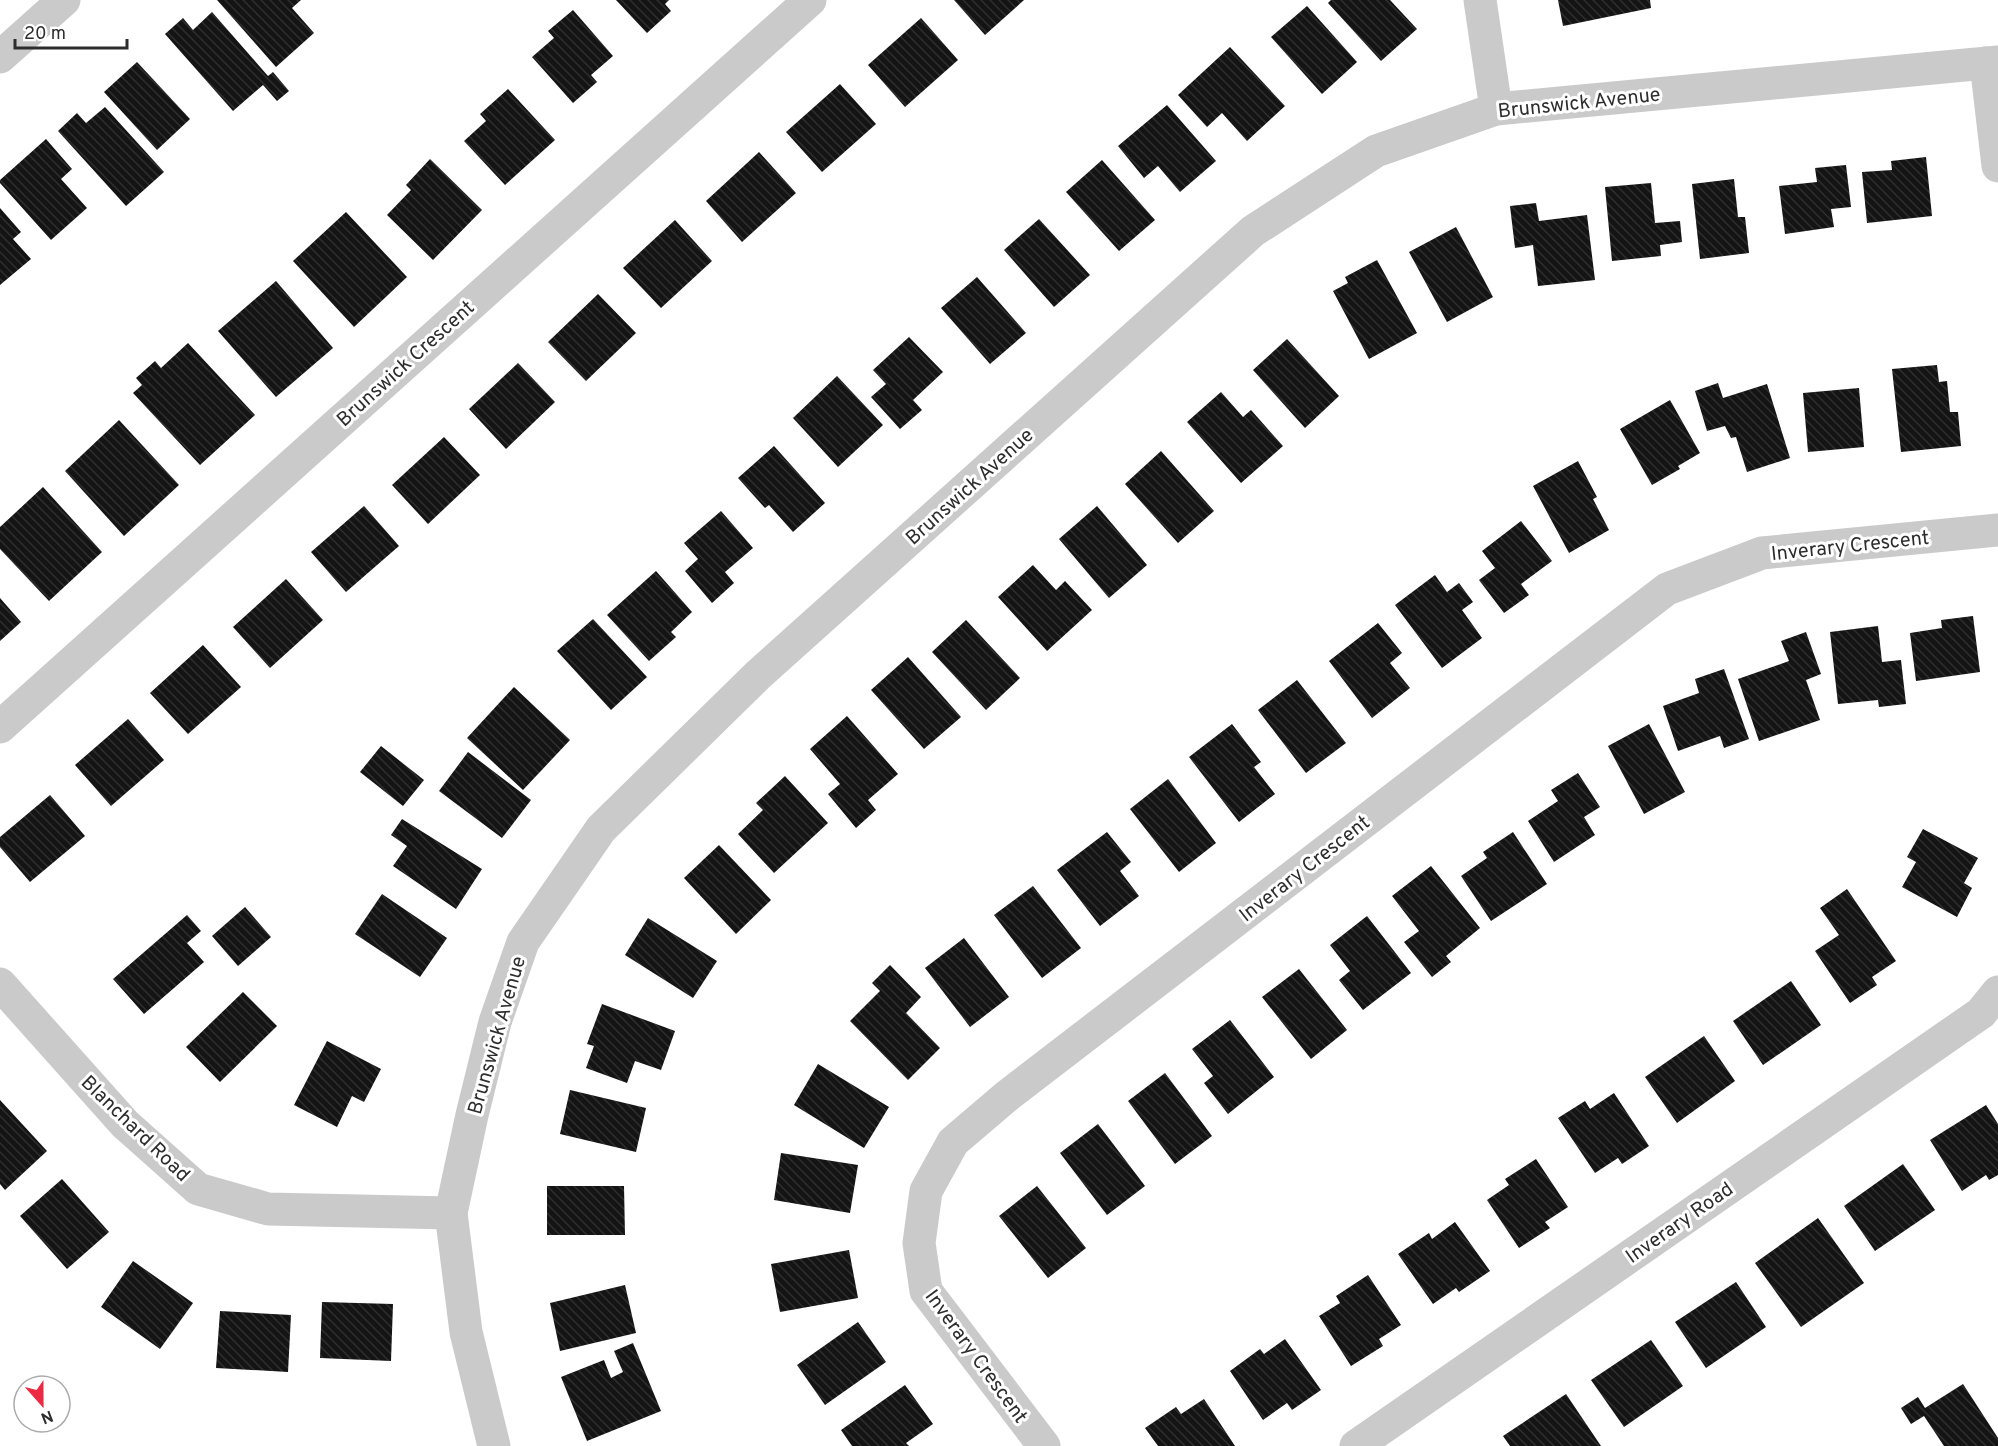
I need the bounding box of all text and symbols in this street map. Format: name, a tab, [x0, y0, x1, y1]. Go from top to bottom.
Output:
scale bar	[15, 12, 128, 50]
text: 20 m	[24, 23, 66, 46]
street label: Brunswick Avenue	[1497, 83, 1662, 125]
street label: Brunswick Crescent	[332, 296, 481, 433]
street label: Brunswick Avenue	[901, 423, 1040, 552]
street label: Inverary Crescent	[1770, 526, 1931, 568]
street label: Inverary Crescent	[1235, 810, 1376, 929]
street label: Brunswick Avenue	[463, 953, 533, 1118]
street label: Blanchard Road	[74, 1071, 195, 1188]
street label: Inverary Road	[1621, 1177, 1739, 1270]
street label: Inverary Crescent	[918, 1285, 1033, 1429]
north arrow	[12, 1374, 72, 1434]
text: N	[38, 1405, 56, 1428]

